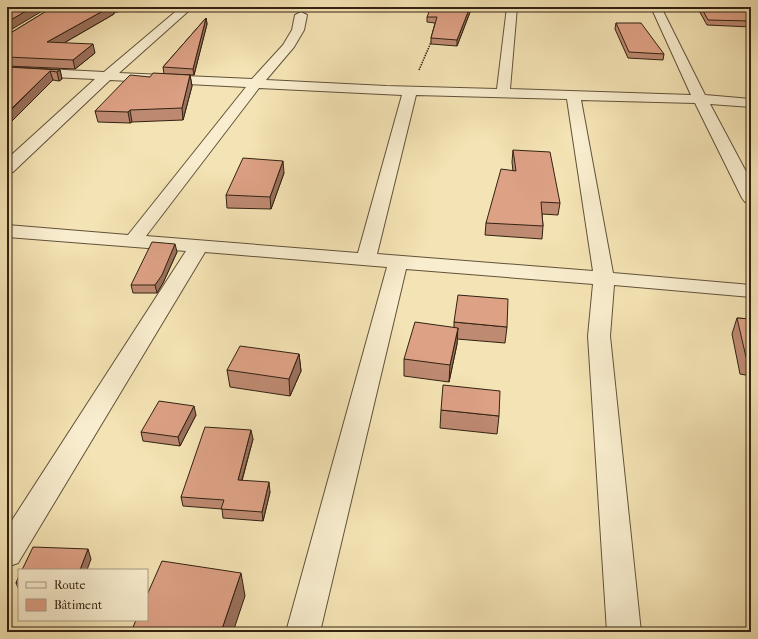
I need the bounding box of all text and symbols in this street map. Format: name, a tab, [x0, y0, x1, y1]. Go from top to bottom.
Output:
legend	[18, 569, 148, 621]
text: Route	[54, 578, 86, 592]
text: Bâtiment	[54, 598, 103, 612]

